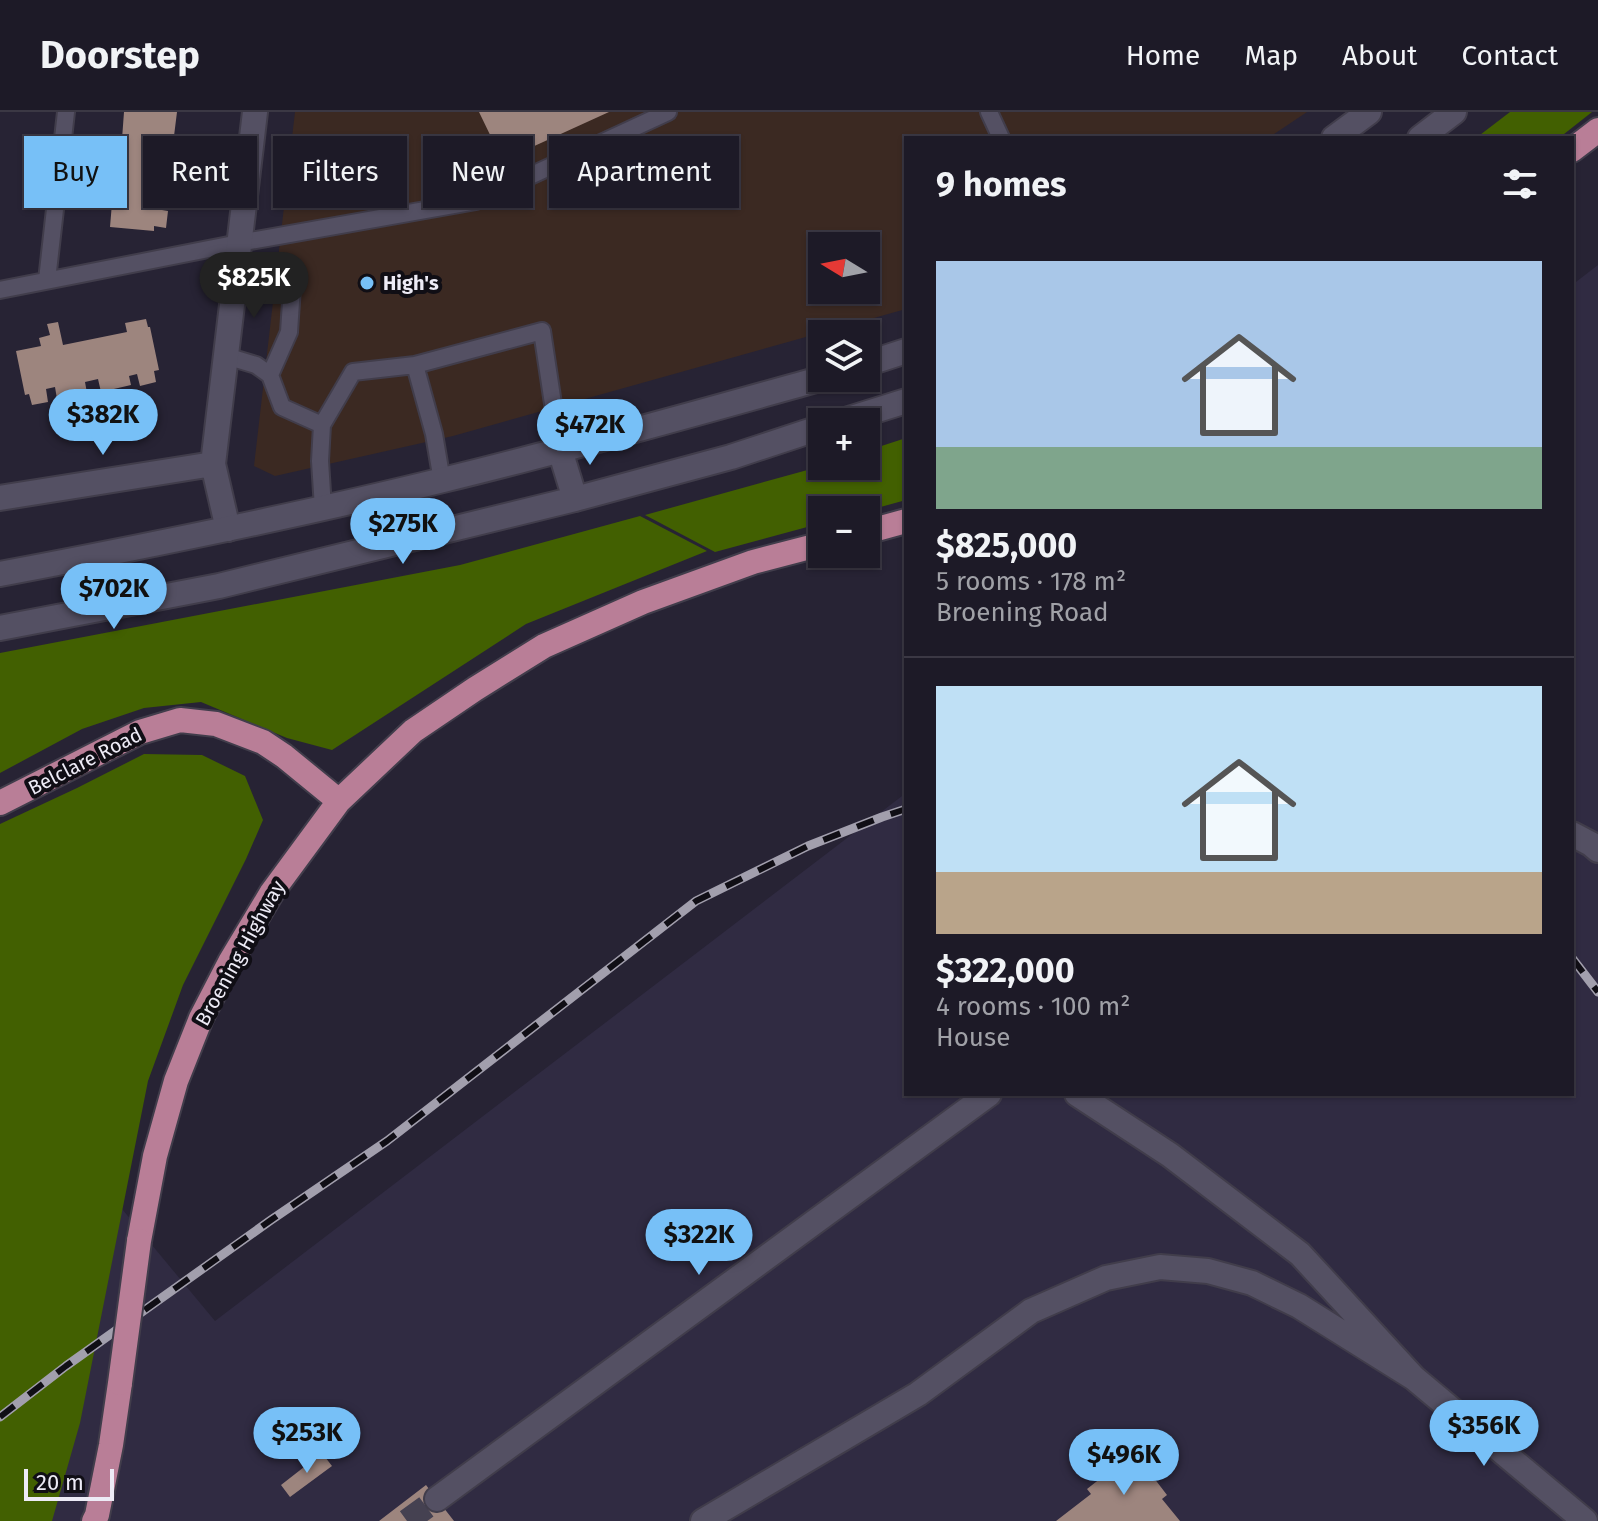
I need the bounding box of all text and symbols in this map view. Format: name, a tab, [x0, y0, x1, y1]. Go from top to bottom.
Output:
text: Doorstep	[40, 32, 200, 78]
text: Home	[1126, 39, 1200, 72]
text: Map	[1244, 39, 1298, 72]
text: About	[1342, 39, 1417, 72]
text: Contact	[1461, 39, 1558, 72]
chip: Buy	[24, 136, 127, 208]
chip: Rent	[143, 136, 257, 208]
chip: Filters	[273, 136, 407, 208]
chip: New	[423, 136, 533, 208]
chip: Apartment	[549, 136, 739, 208]
icon: filters	[1498, 162, 1542, 206]
text: 9 homes	[936, 164, 1067, 205]
north arrow	[808, 232, 880, 304]
map controls	[808, 232, 880, 568]
pin: $825K	[198, 252, 310, 320]
text: $825K	[218, 262, 290, 293]
place label: High's	[383, 271, 439, 295]
marker: High's	[358, 274, 376, 292]
icon: home	[1167, 313, 1311, 457]
button: layers	[808, 320, 880, 392]
pin: $382K	[47, 389, 159, 457]
text: $382K	[67, 399, 139, 430]
pin: $472K	[534, 399, 646, 467]
button: +	[808, 408, 880, 480]
text: $472K	[555, 409, 625, 440]
button: −	[808, 496, 880, 568]
pin: $275K	[347, 498, 459, 566]
text: $275K	[368, 508, 438, 539]
text: $825,000	[936, 525, 1077, 566]
pin: $702K	[58, 563, 170, 631]
text: 5 rooms · 178 m²	[936, 566, 1126, 597]
text: $702K	[79, 573, 149, 604]
text: Broening Road	[936, 597, 1109, 628]
street label: Belclare Road	[24, 722, 146, 800]
icon: home	[1167, 738, 1311, 882]
street label: Broening Highway	[190, 876, 290, 1030]
text: $322,000	[936, 950, 1075, 991]
text: 4 rooms · 100 m²	[936, 991, 1131, 1022]
text: House	[936, 1022, 1010, 1053]
pin: $322K	[643, 1209, 755, 1277]
text: $322K	[664, 1219, 734, 1250]
pin: $356K	[1428, 1400, 1540, 1468]
pin: $253K	[251, 1407, 363, 1475]
text: $356K	[1448, 1410, 1520, 1441]
text: $253K	[271, 1417, 343, 1448]
pin: $496K	[1068, 1429, 1180, 1497]
text: $496K	[1087, 1439, 1161, 1470]
scale bar	[24, 1465, 114, 1501]
text: 20 m	[36, 1469, 84, 1496]

